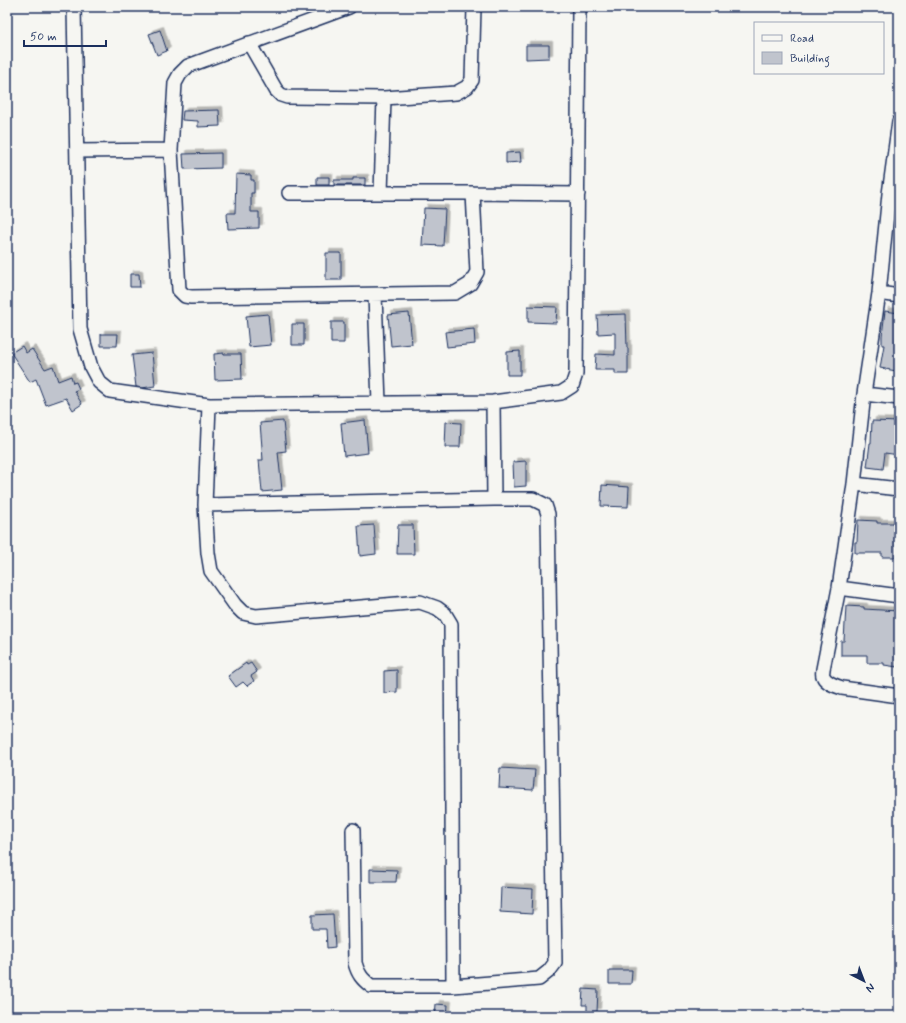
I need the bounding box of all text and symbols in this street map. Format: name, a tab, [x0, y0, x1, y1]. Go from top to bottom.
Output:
scale bar	[24, 22, 106, 48]
legend	[754, 22, 884, 74]
text: 50 m	[30, 29, 57, 45]
text: Road	[790, 31, 814, 47]
text: Building	[790, 51, 830, 68]
north arrow	[844, 961, 884, 1001]
text: N	[863, 980, 877, 995]

